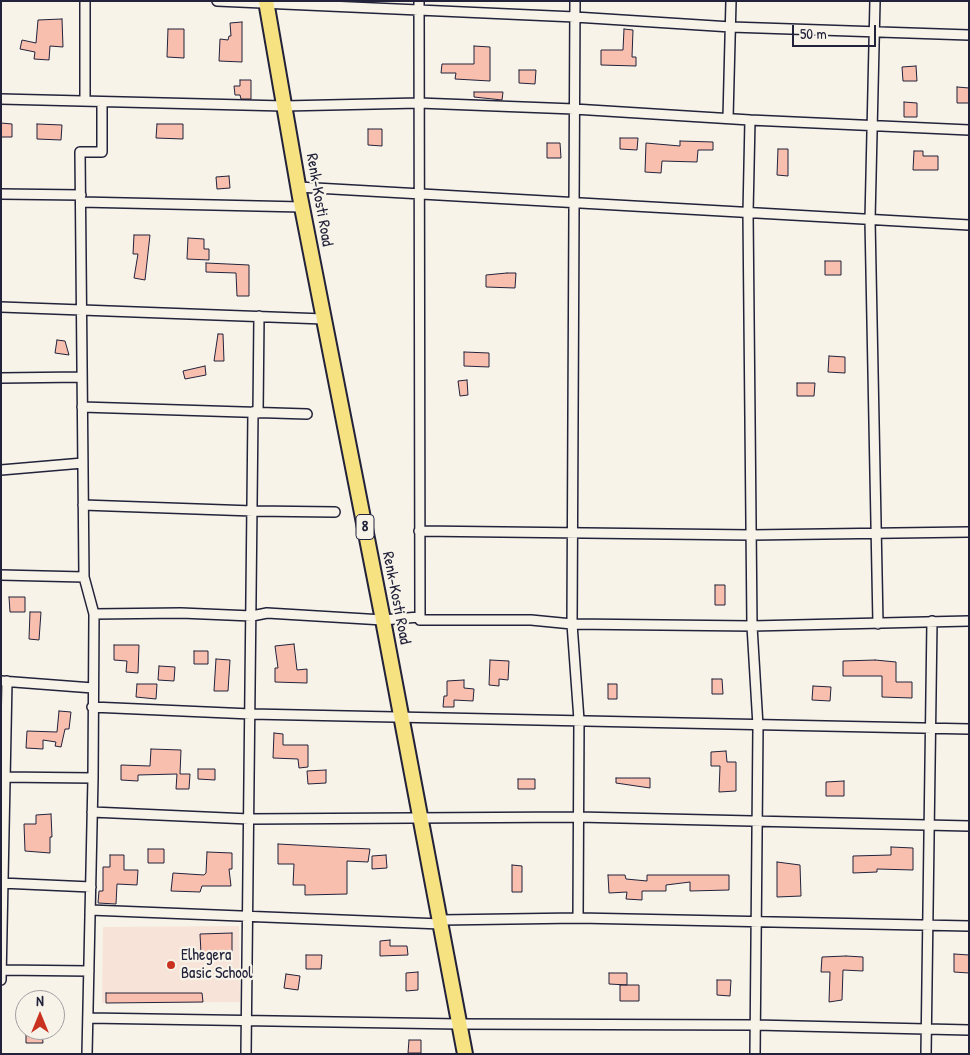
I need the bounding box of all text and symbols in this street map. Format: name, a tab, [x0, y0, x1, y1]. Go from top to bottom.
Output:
scale bar	[795, 15, 879, 47]
text: 50 m	[800, 23, 827, 44]
street label: Renk-Kosti Road	[301, 152, 337, 248]
road number: 8	[356, 514, 374, 540]
street label: Renk-Kosti Road	[378, 550, 414, 646]
place label: Elhegera Basic School	[181, 946, 252, 984]
marker: Elhegera Basic School	[165, 959, 177, 971]
north arrow	[15, 990, 65, 1040]
text: N	[36, 991, 44, 1010]

